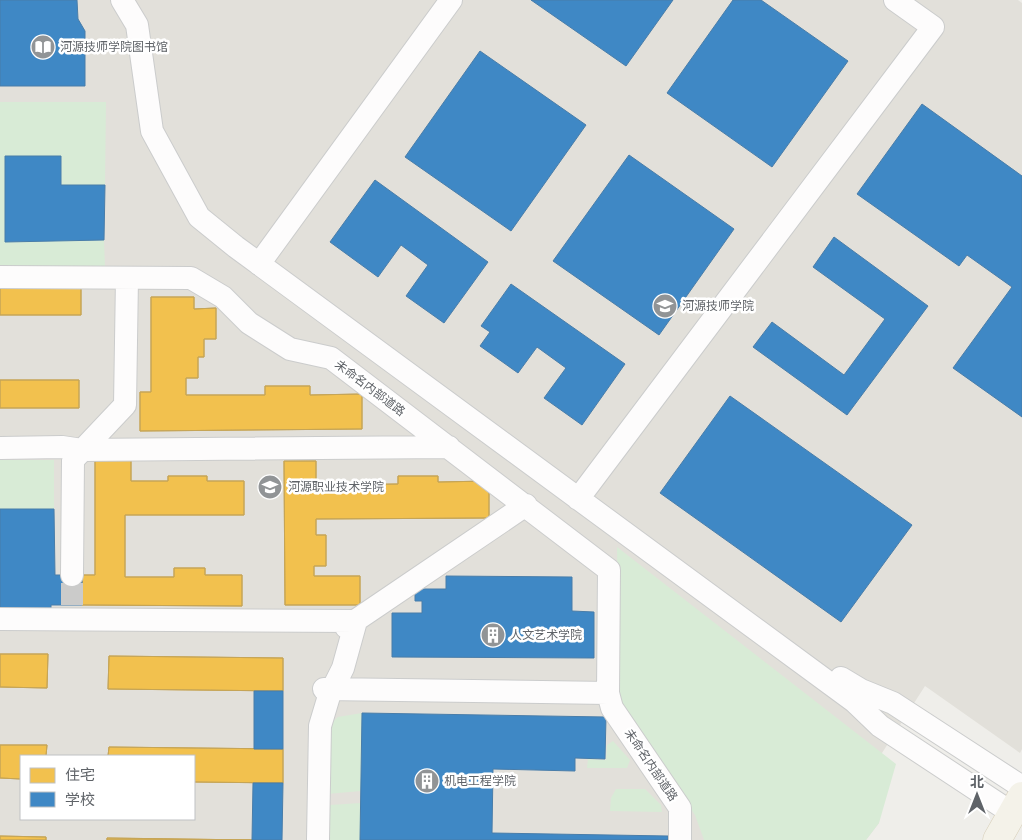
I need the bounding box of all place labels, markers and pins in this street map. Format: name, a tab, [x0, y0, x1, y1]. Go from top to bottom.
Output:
library icon: 河源技师学院图书馆	[30, 34, 56, 60]
place label: 河源技师学院图书馆	[60, 38, 168, 55]
school or university icon: 河源技师学院	[652, 293, 678, 319]
place label: 河源技师学院	[682, 297, 754, 314]
school or university icon: 河源职业技术学院	[257, 474, 283, 500]
place label: 河源职业技术学院	[288, 478, 384, 495]
building icon: 人文艺术学院	[480, 622, 506, 648]
place label: 人文艺术学院	[510, 626, 582, 643]
building icon: 机电工程学院	[414, 768, 440, 794]
place label: 机电工程学院	[444, 772, 516, 789]

